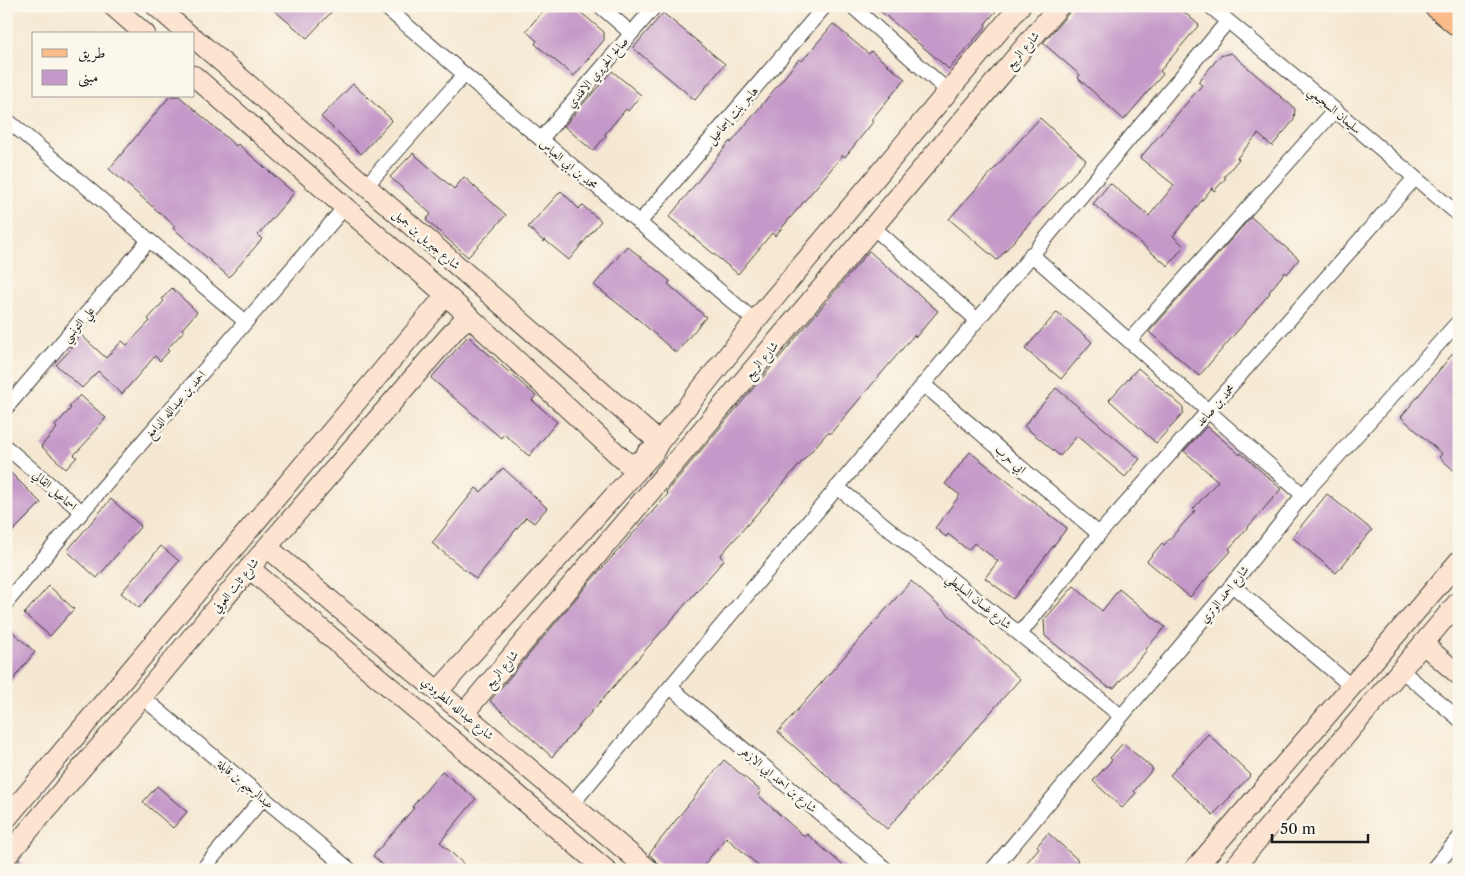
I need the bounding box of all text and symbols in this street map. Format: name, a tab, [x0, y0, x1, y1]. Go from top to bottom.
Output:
street label: شارع الربيع	[1002, 28, 1045, 74]
legend	[32, 32, 195, 98]
street label: صالح الحريري الافندي	[563, 34, 633, 112]
text: طريق	[78, 43, 105, 63]
text: مبنى	[78, 67, 98, 88]
street label: هاجر بنت إسماعيل	[703, 83, 763, 148]
street label: سليمان السحيمي	[1302, 83, 1365, 141]
street label: محمد بن ابي العباس	[535, 135, 601, 195]
street label: شارع جبريل بن جميل	[388, 206, 464, 275]
street label: علي التونسي	[59, 303, 101, 348]
street label: شارع الربيع	[741, 338, 784, 384]
street label: احمد بن عبدالله الدامغ	[142, 367, 212, 443]
street label: محمد بن صاعد	[1192, 381, 1238, 429]
street label: ابي حرب	[990, 441, 1030, 479]
street label: اسماعيل القالي	[28, 467, 81, 516]
street label: شارع ثابت العوفي	[208, 554, 265, 618]
street label: شارع احمد الوتري	[1196, 562, 1255, 628]
street label: شارع غسان السليطي	[940, 570, 1015, 636]
street label: شارع الربيع	[481, 647, 524, 693]
street label: شارع عبدالله المطرودي	[416, 673, 497, 746]
street label: شارع بن احمد ابي الازهر	[733, 741, 821, 819]
street label: عبدالرحيم بن قابلة	[211, 756, 277, 816]
scale bar	[1272, 811, 1369, 843]
text: 50 m	[1280, 819, 1316, 838]

